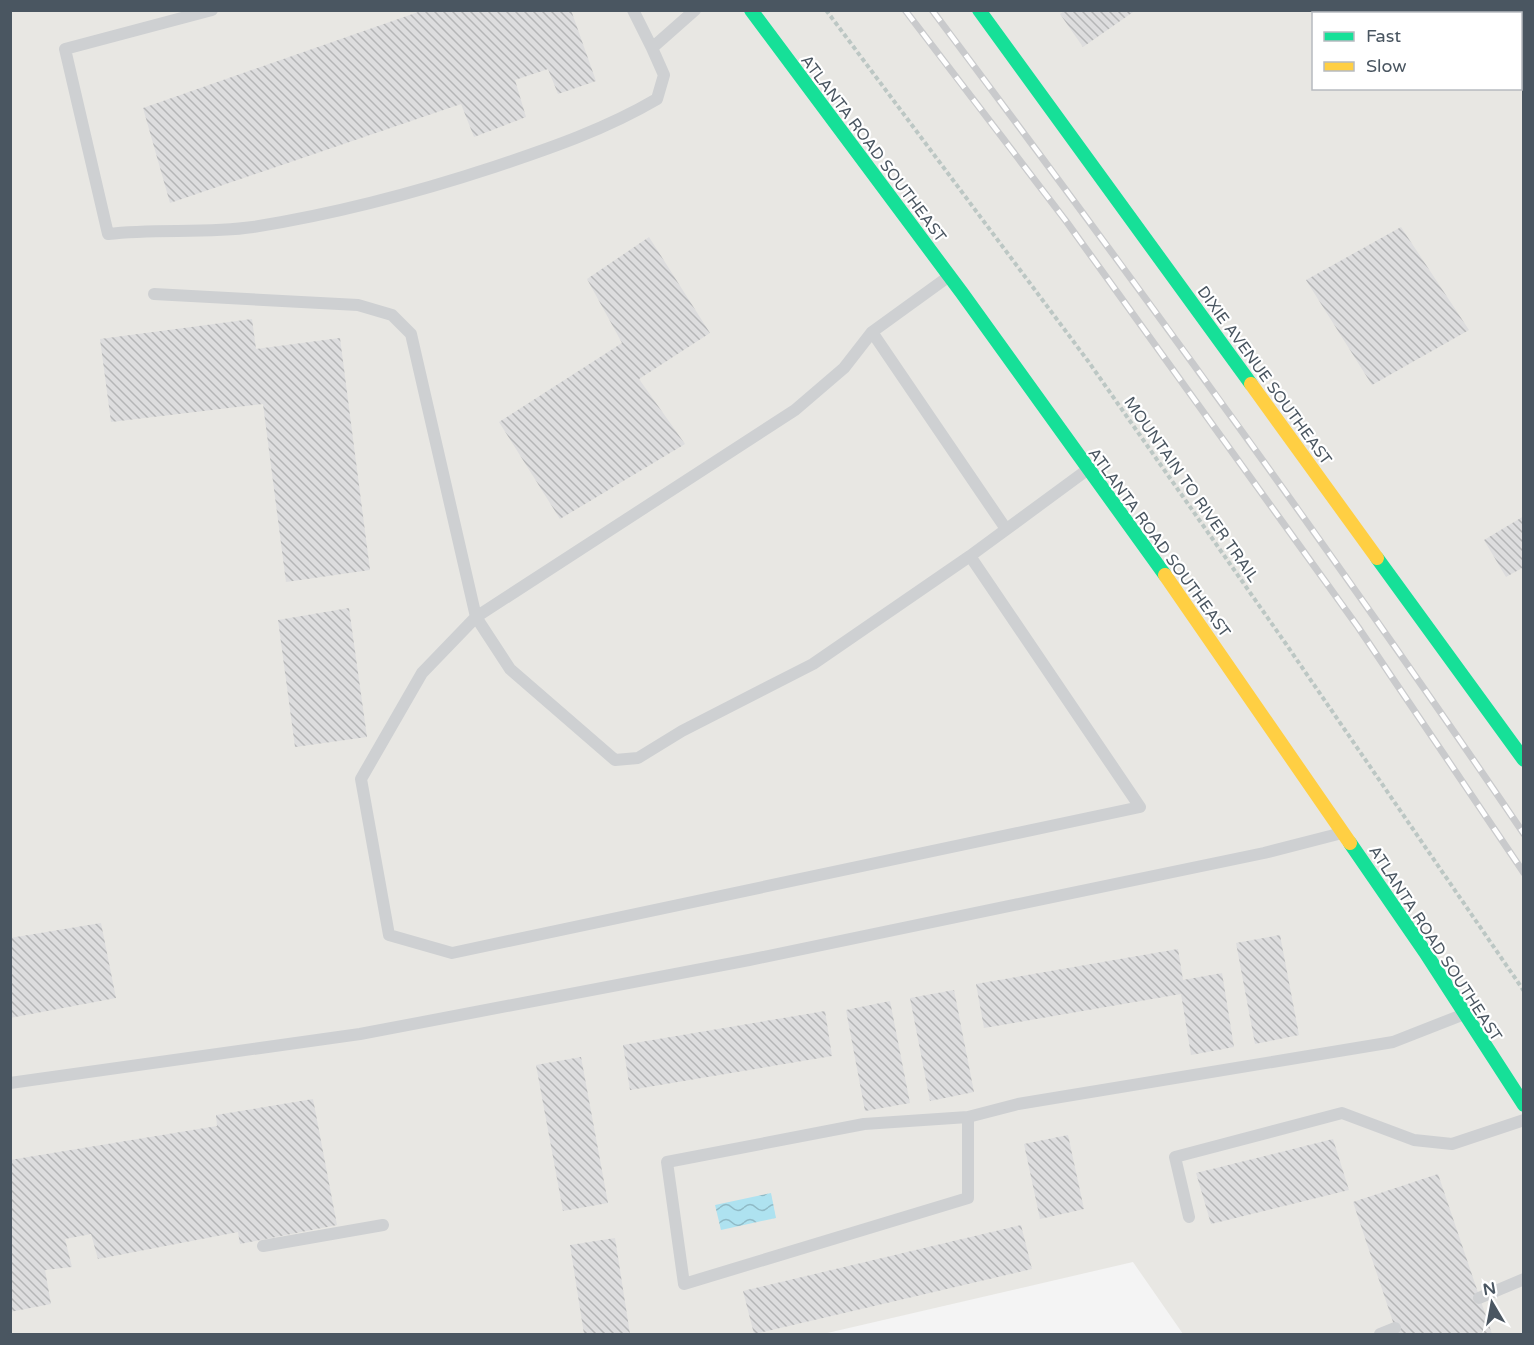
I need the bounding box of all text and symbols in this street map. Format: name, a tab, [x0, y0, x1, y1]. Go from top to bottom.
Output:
legend	[1312, 12, 1522, 90]
text: Fast	[1366, 25, 1401, 47]
street label: ATLANTA ROAD SOUTHEAST	[796, 51, 950, 246]
text: Slow	[1366, 55, 1407, 77]
street label: DIXIE AVENUE SOUTHEAST	[1193, 282, 1336, 469]
street label: MOUNTAIN TO RIVER TRAIL	[1119, 393, 1263, 586]
street label: ATLANTA ROAD SOUTHEAST	[1084, 444, 1235, 641]
street label: ATLANTA ROAD SOUTHEAST	[1364, 842, 1506, 1045]
north arrow	[1462, 1273, 1522, 1333]
text: N	[1482, 1278, 1498, 1300]

